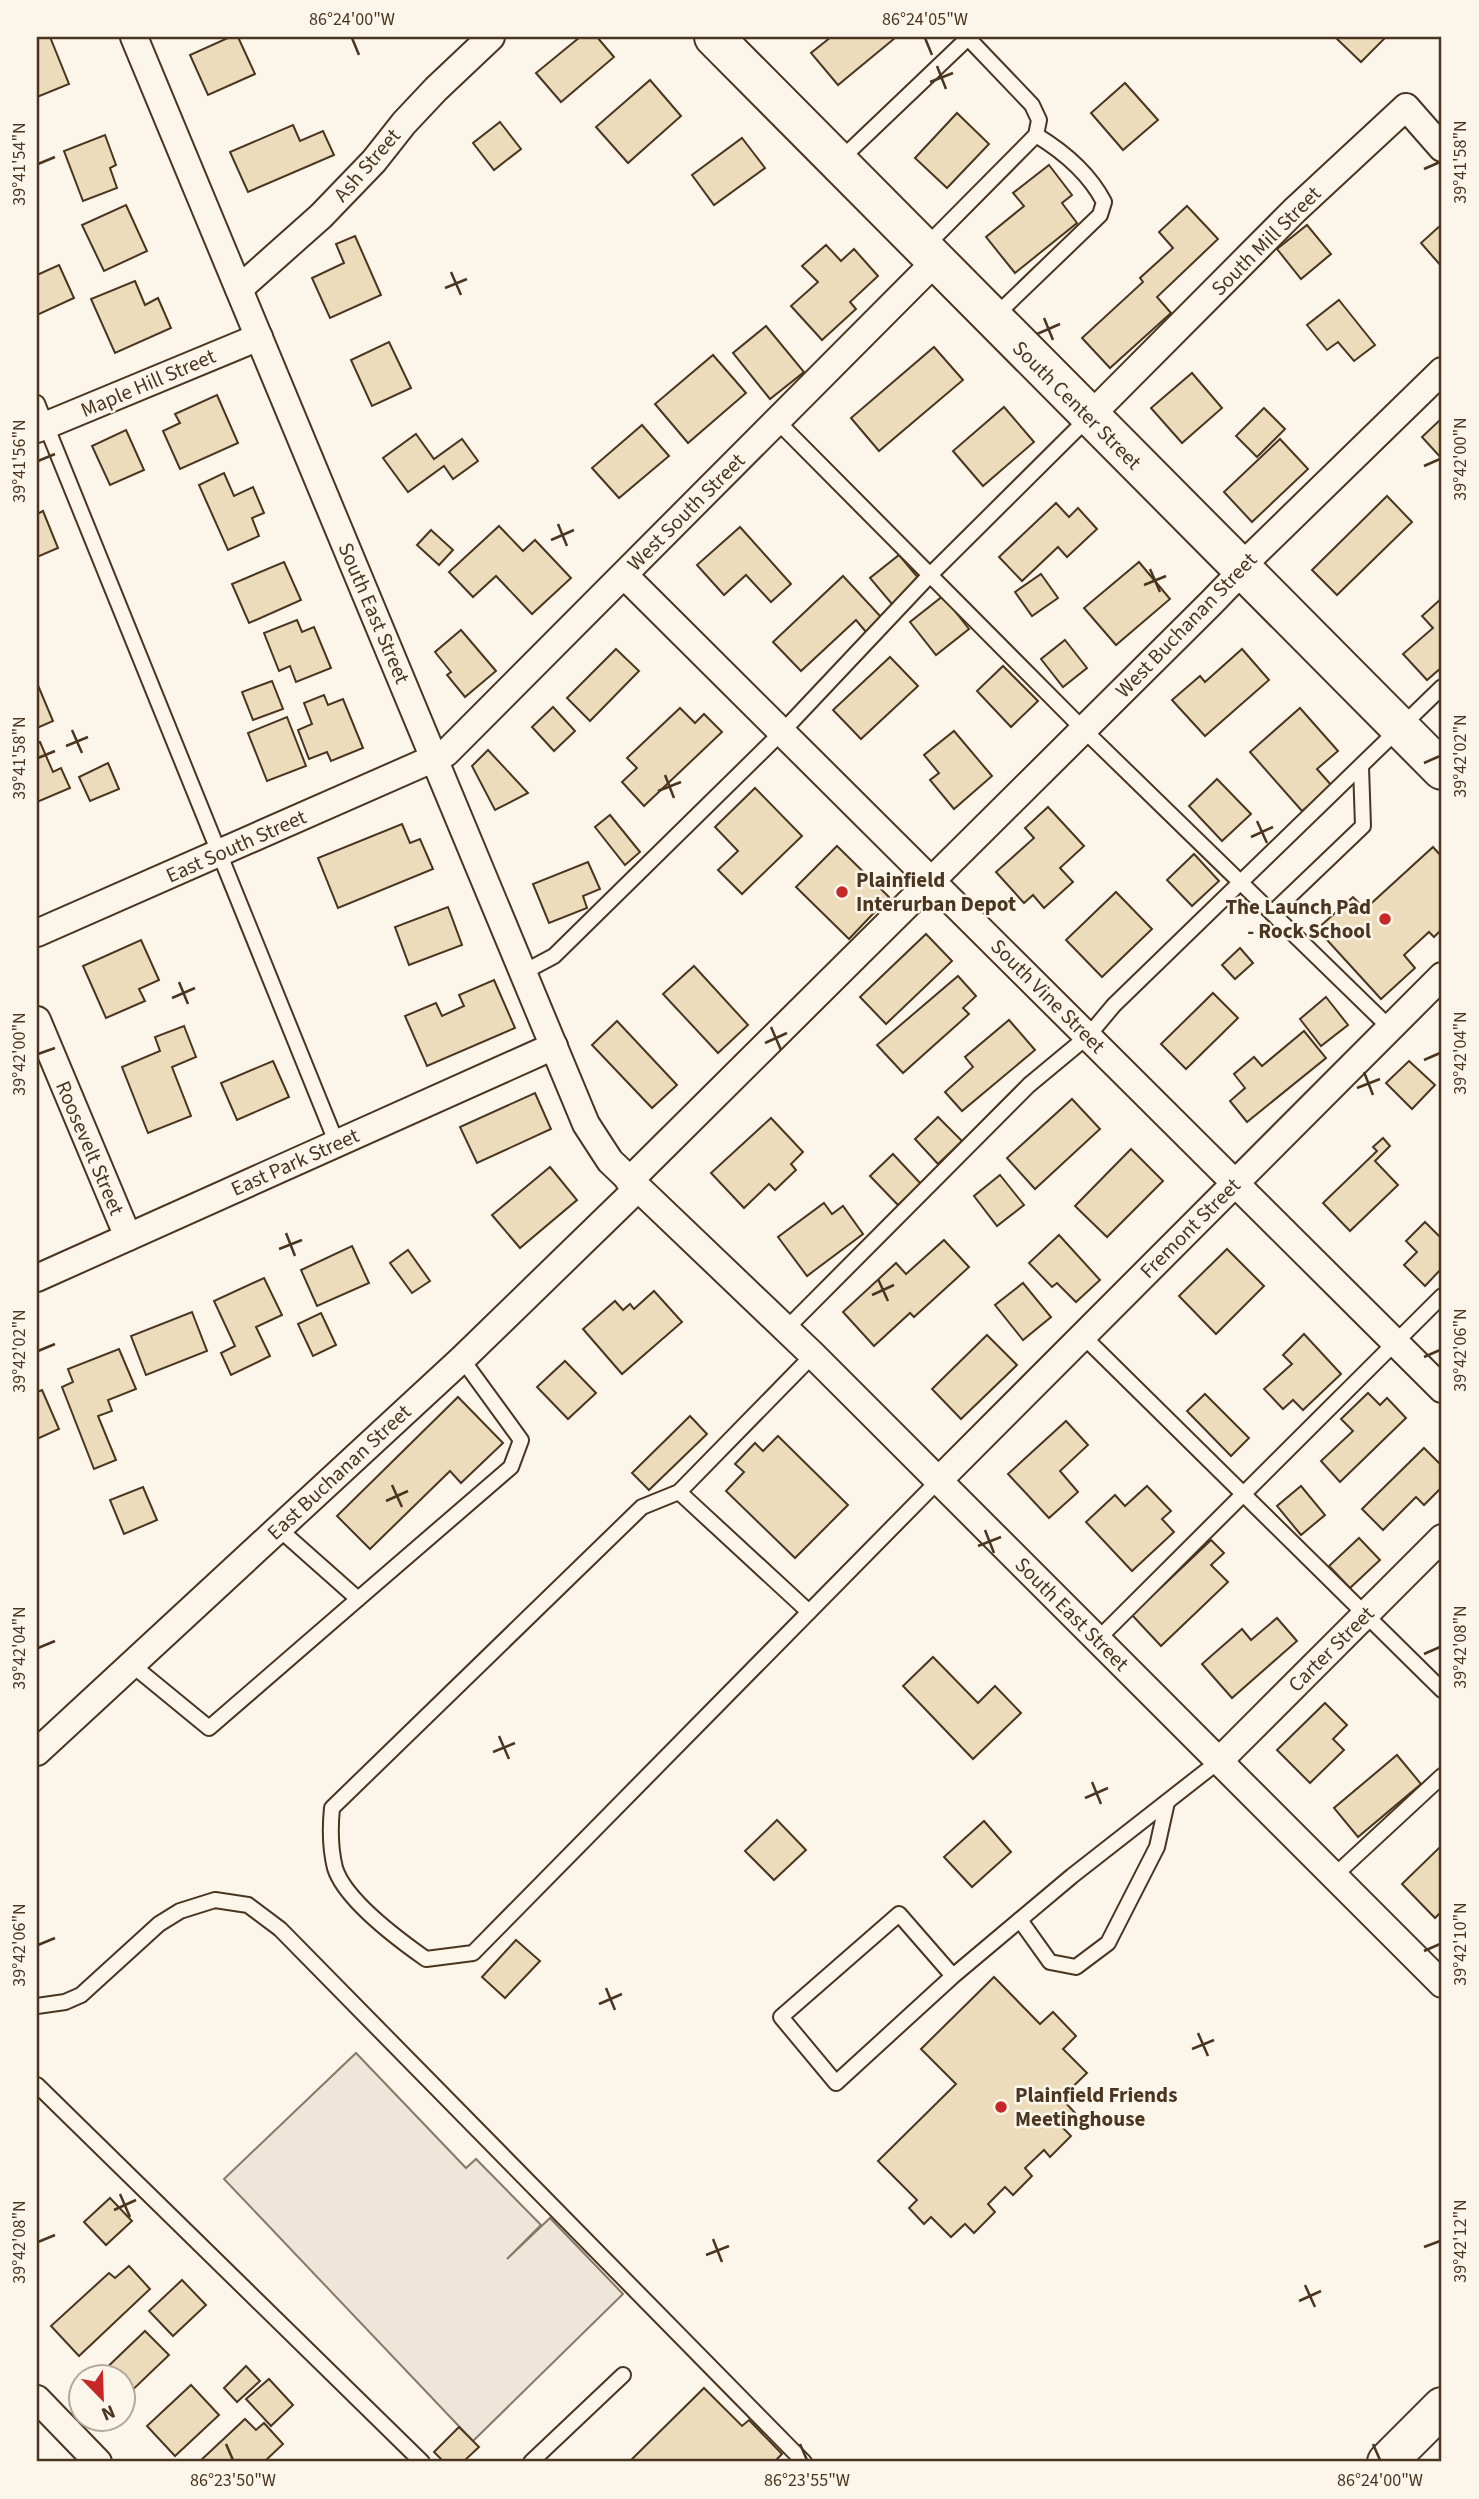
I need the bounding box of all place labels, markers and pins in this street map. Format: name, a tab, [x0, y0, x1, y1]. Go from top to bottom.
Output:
place label: Plainfield Interurban Depot	[856, 865, 1016, 919]
marker: Plainfield Interurban Depot	[834, 884, 850, 900]
place label: The Launch Pad - Rock School	[1225, 892, 1371, 946]
marker: The Launch Pad - Rock School	[1377, 911, 1393, 927]
place label: Plainfield Friends Meetinghouse	[1015, 2080, 1177, 2134]
marker: Plainfield Friends Meetinghouse	[993, 2099, 1009, 2115]

